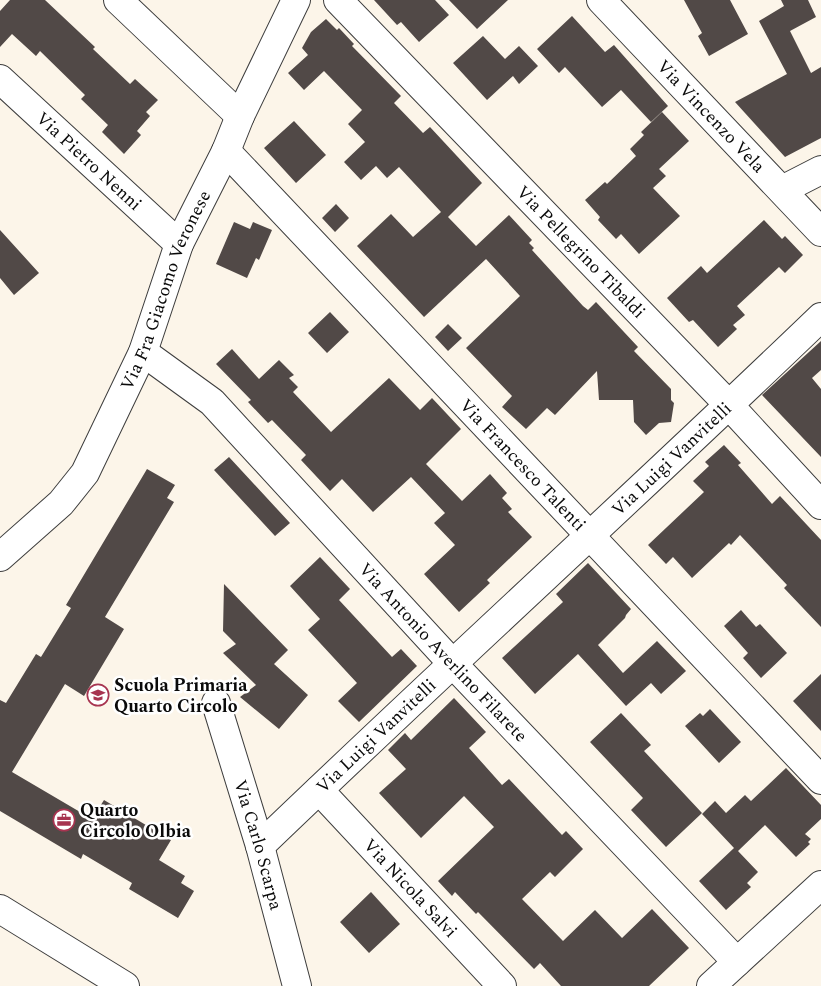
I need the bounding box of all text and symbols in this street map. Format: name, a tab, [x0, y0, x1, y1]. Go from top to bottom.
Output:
street label: Via Vincenzo Vela	[651, 53, 772, 179]
street label: Via Pietro Nenni	[30, 105, 148, 217]
street label: Via Pellegrino Tibaldi	[510, 179, 652, 325]
street label: Via Fra Giacomo Veronese	[113, 185, 218, 395]
street label: Via Francesco Talenti	[453, 392, 592, 537]
street label: Via Luigi Vanvitelli	[605, 395, 738, 522]
street label: Via Antonio Averlino Filarete	[352, 556, 534, 748]
place label: Scuola Primaria Quarto Circolo	[114, 672, 248, 720]
street label: Via Luigi Vanvitelli	[310, 672, 442, 799]
school or university icon: Scuola Primaria Quarto Circolo	[86, 683, 110, 707]
street label: Via Carlo Scarpa	[227, 776, 290, 913]
place label: Quarto Circolo Olbia	[80, 797, 192, 845]
office icon: Quarto Circolo Olbia	[52, 808, 76, 832]
street label: Via Nicola Salvi	[357, 832, 464, 944]

